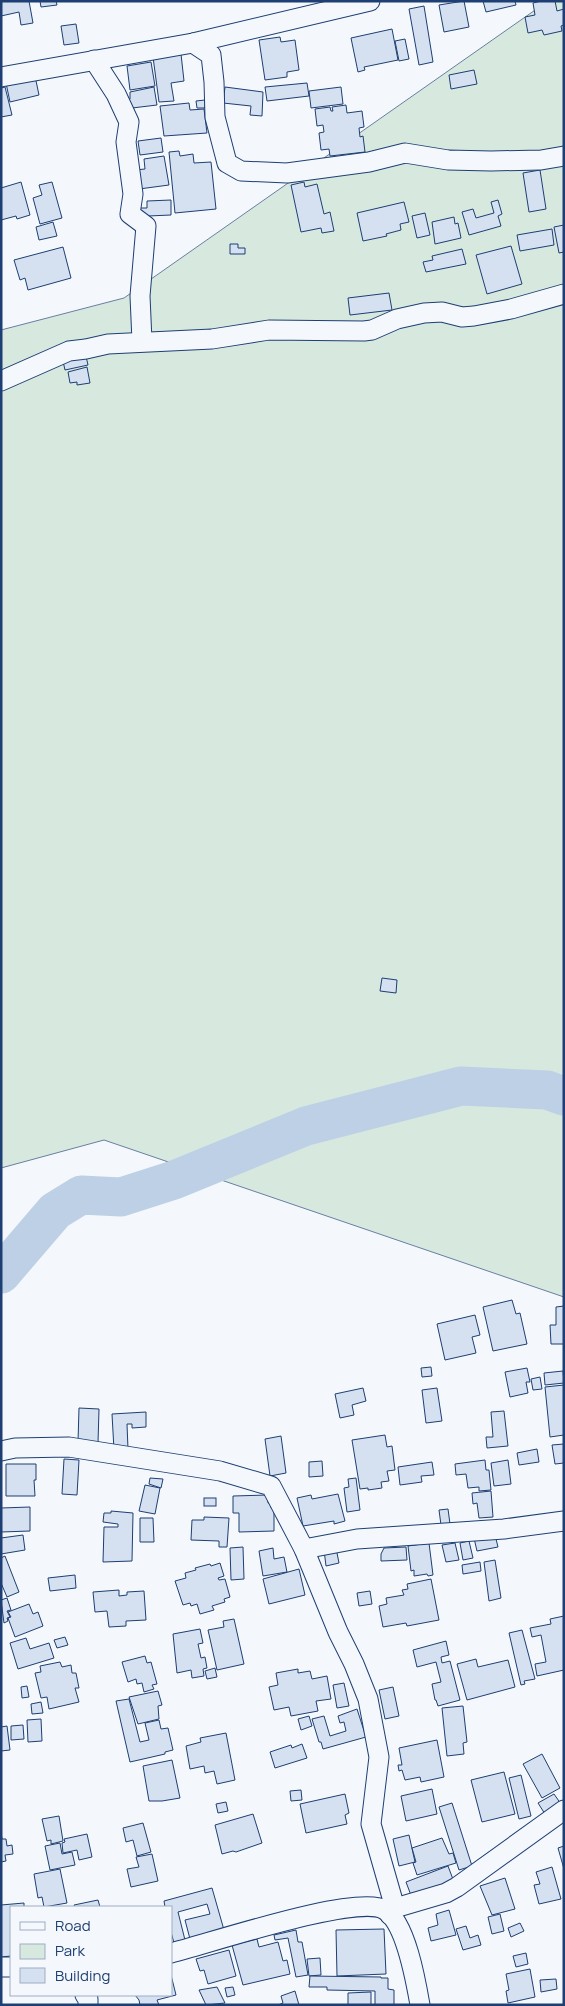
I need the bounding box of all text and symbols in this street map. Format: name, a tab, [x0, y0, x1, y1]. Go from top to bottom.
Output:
legend	[10, 1906, 172, 1996]
text: Road	[55, 1915, 91, 1936]
text: Park	[55, 1940, 85, 1961]
text: Building	[55, 1965, 110, 1986]

